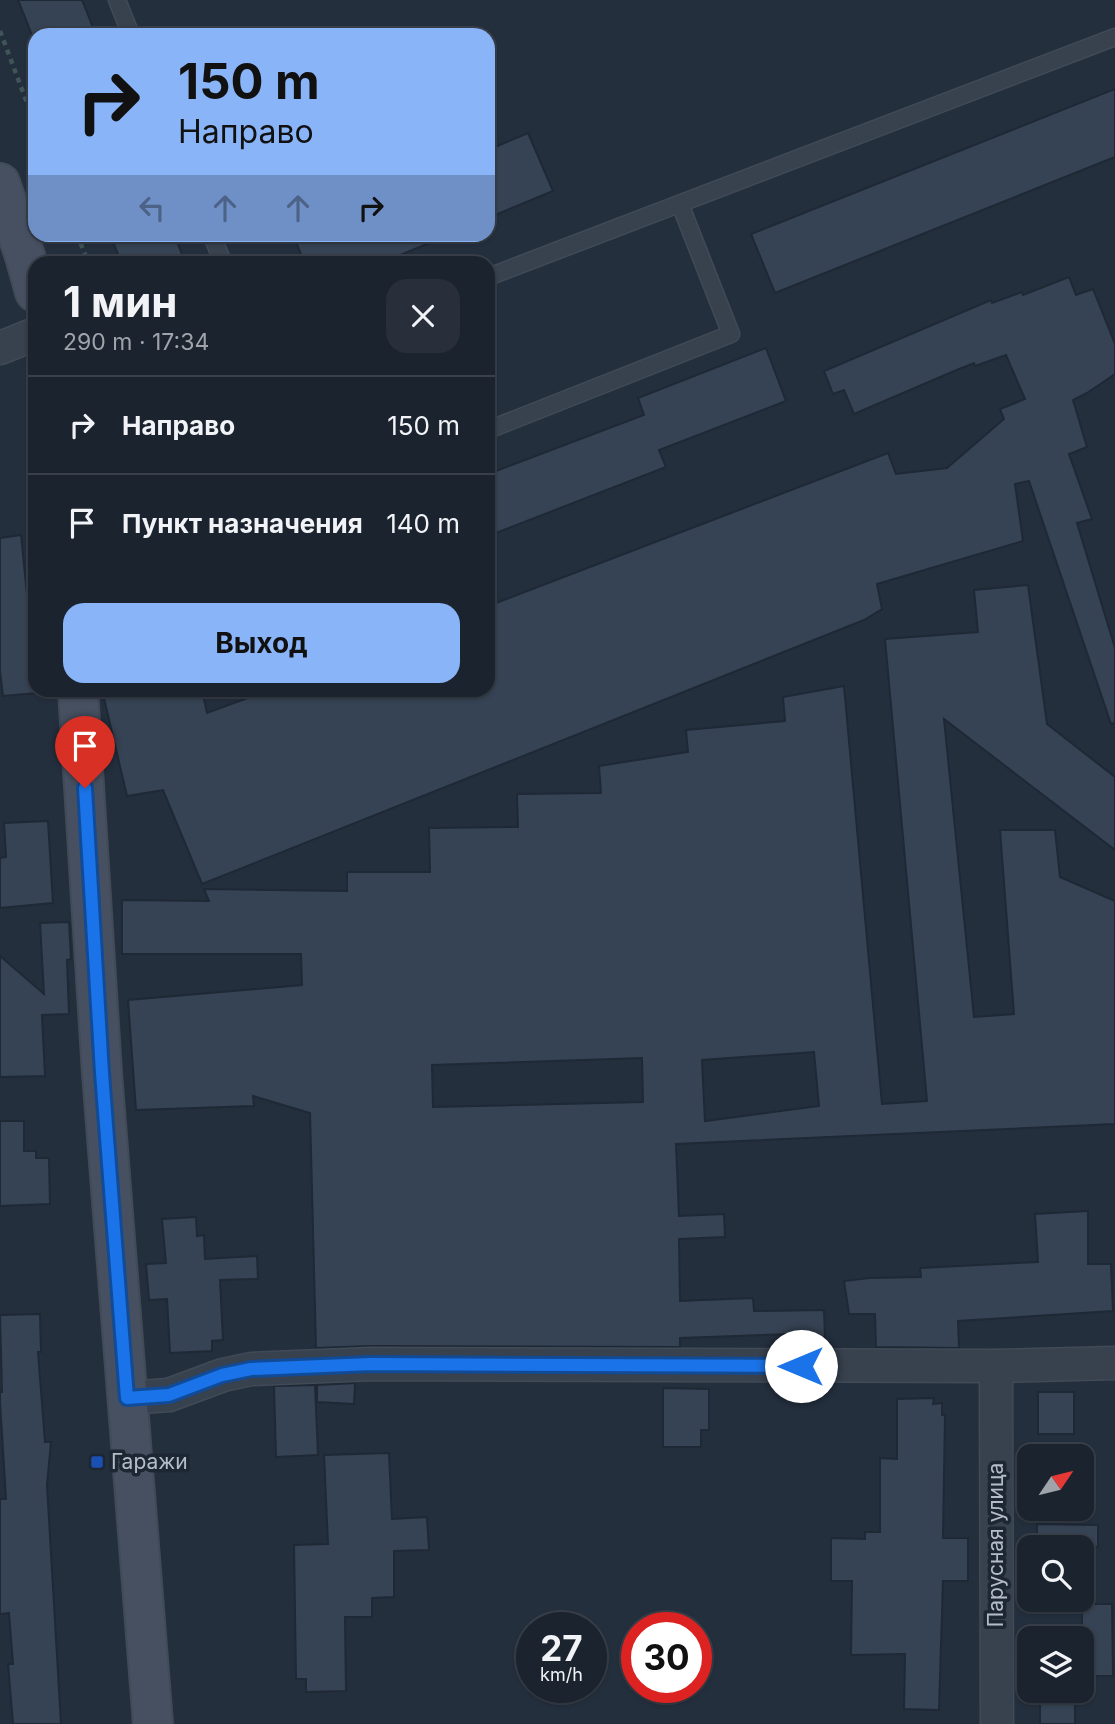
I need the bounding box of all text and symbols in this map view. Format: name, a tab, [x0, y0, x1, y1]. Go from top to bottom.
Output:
text: 150 m	[178, 52, 320, 111]
icon: right	[63, 56, 154, 147]
text: Направо	[178, 112, 314, 151]
icon: left	[133, 189, 171, 227]
icon: ahead	[206, 189, 244, 227]
icon: ahead	[279, 189, 317, 227]
icon: right	[352, 189, 390, 227]
text: 1 мин	[63, 276, 177, 327]
button: close	[386, 279, 460, 353]
text: 290 m · 17:34	[63, 328, 209, 356]
icon: right	[63, 406, 101, 444]
text: Направо	[122, 410, 235, 441]
text: 150 m	[387, 410, 460, 441]
icon: arrive	[63, 504, 101, 542]
text: Пункт назначения	[122, 508, 363, 539]
text: 140 m	[386, 508, 460, 539]
button: Выход	[63, 603, 460, 683]
pin	[55, 716, 115, 788]
icon: arrive	[66, 727, 104, 765]
position arrow	[764, 1329, 838, 1403]
north arrow	[1017, 1444, 1094, 1521]
map controls	[1017, 1444, 1094, 1703]
place label: Гаражи	[111, 1449, 188, 1474]
marker: Гаражи	[89, 1454, 105, 1470]
street label: Парусная улица	[983, 1463, 1008, 1627]
button: search	[1017, 1535, 1094, 1612]
speed limit sign: 30	[621, 1612, 712, 1703]
button: layers	[1017, 1626, 1094, 1703]
text: 27	[540, 1627, 583, 1669]
text: km/h	[540, 1664, 583, 1685]

